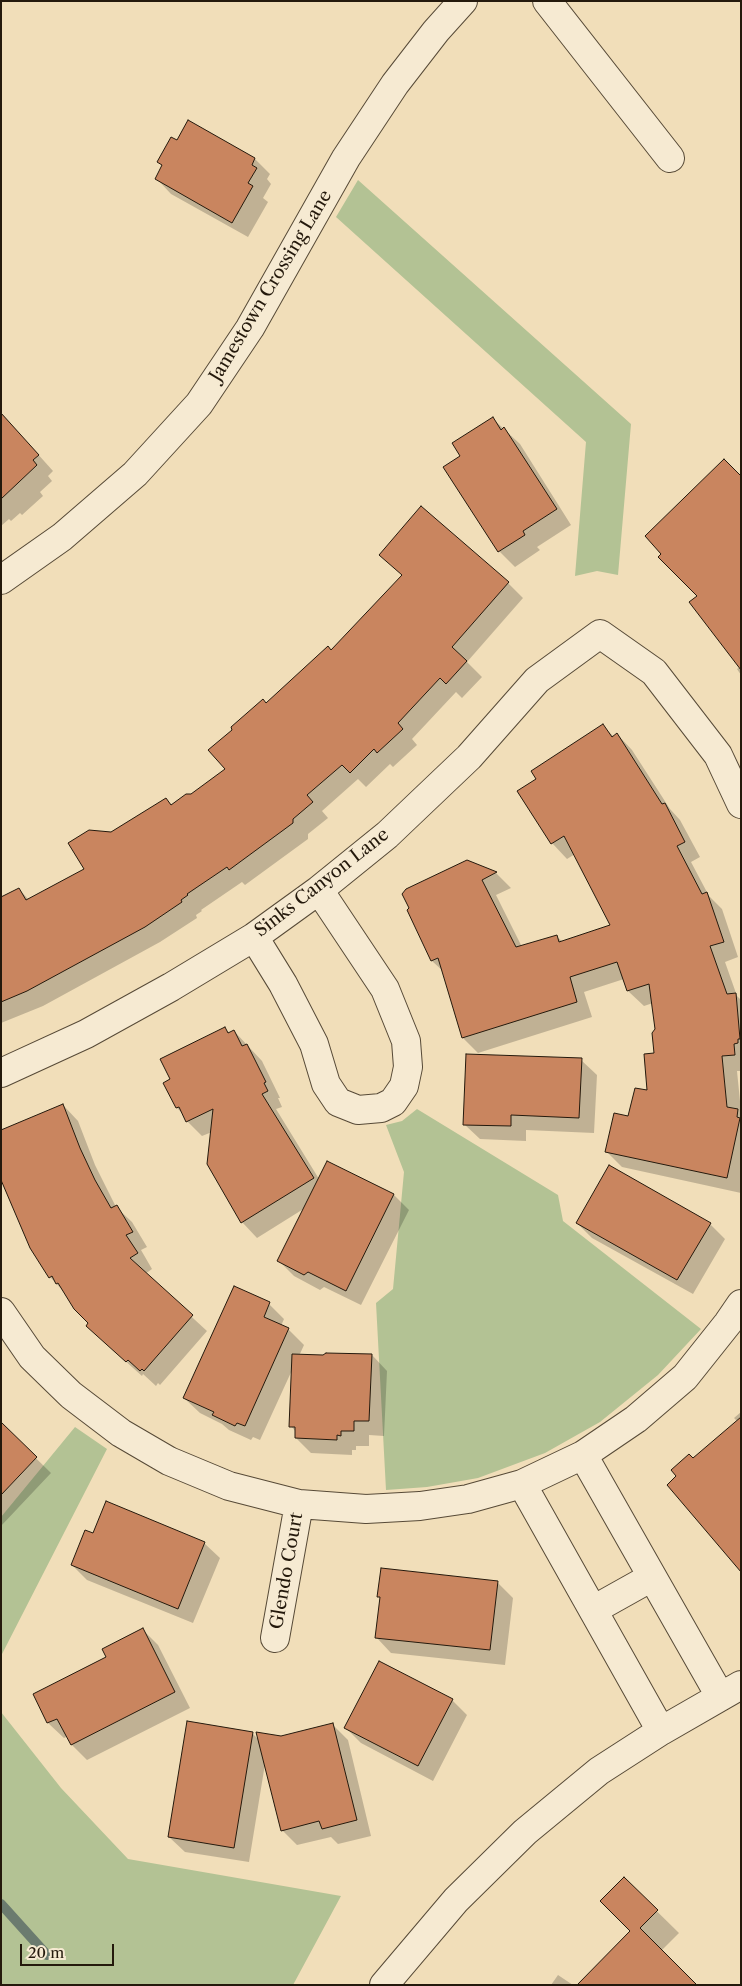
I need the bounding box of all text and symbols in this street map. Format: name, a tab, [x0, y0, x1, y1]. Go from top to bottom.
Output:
street label: Jamestown Crossing Lane	[205, 186, 337, 386]
street label: Sinks Canyon Lane	[251, 824, 393, 942]
street label: Glendo Court	[266, 1511, 308, 1631]
scale bar	[22, 1934, 116, 1966]
text: 20 m	[28, 1943, 64, 1962]

